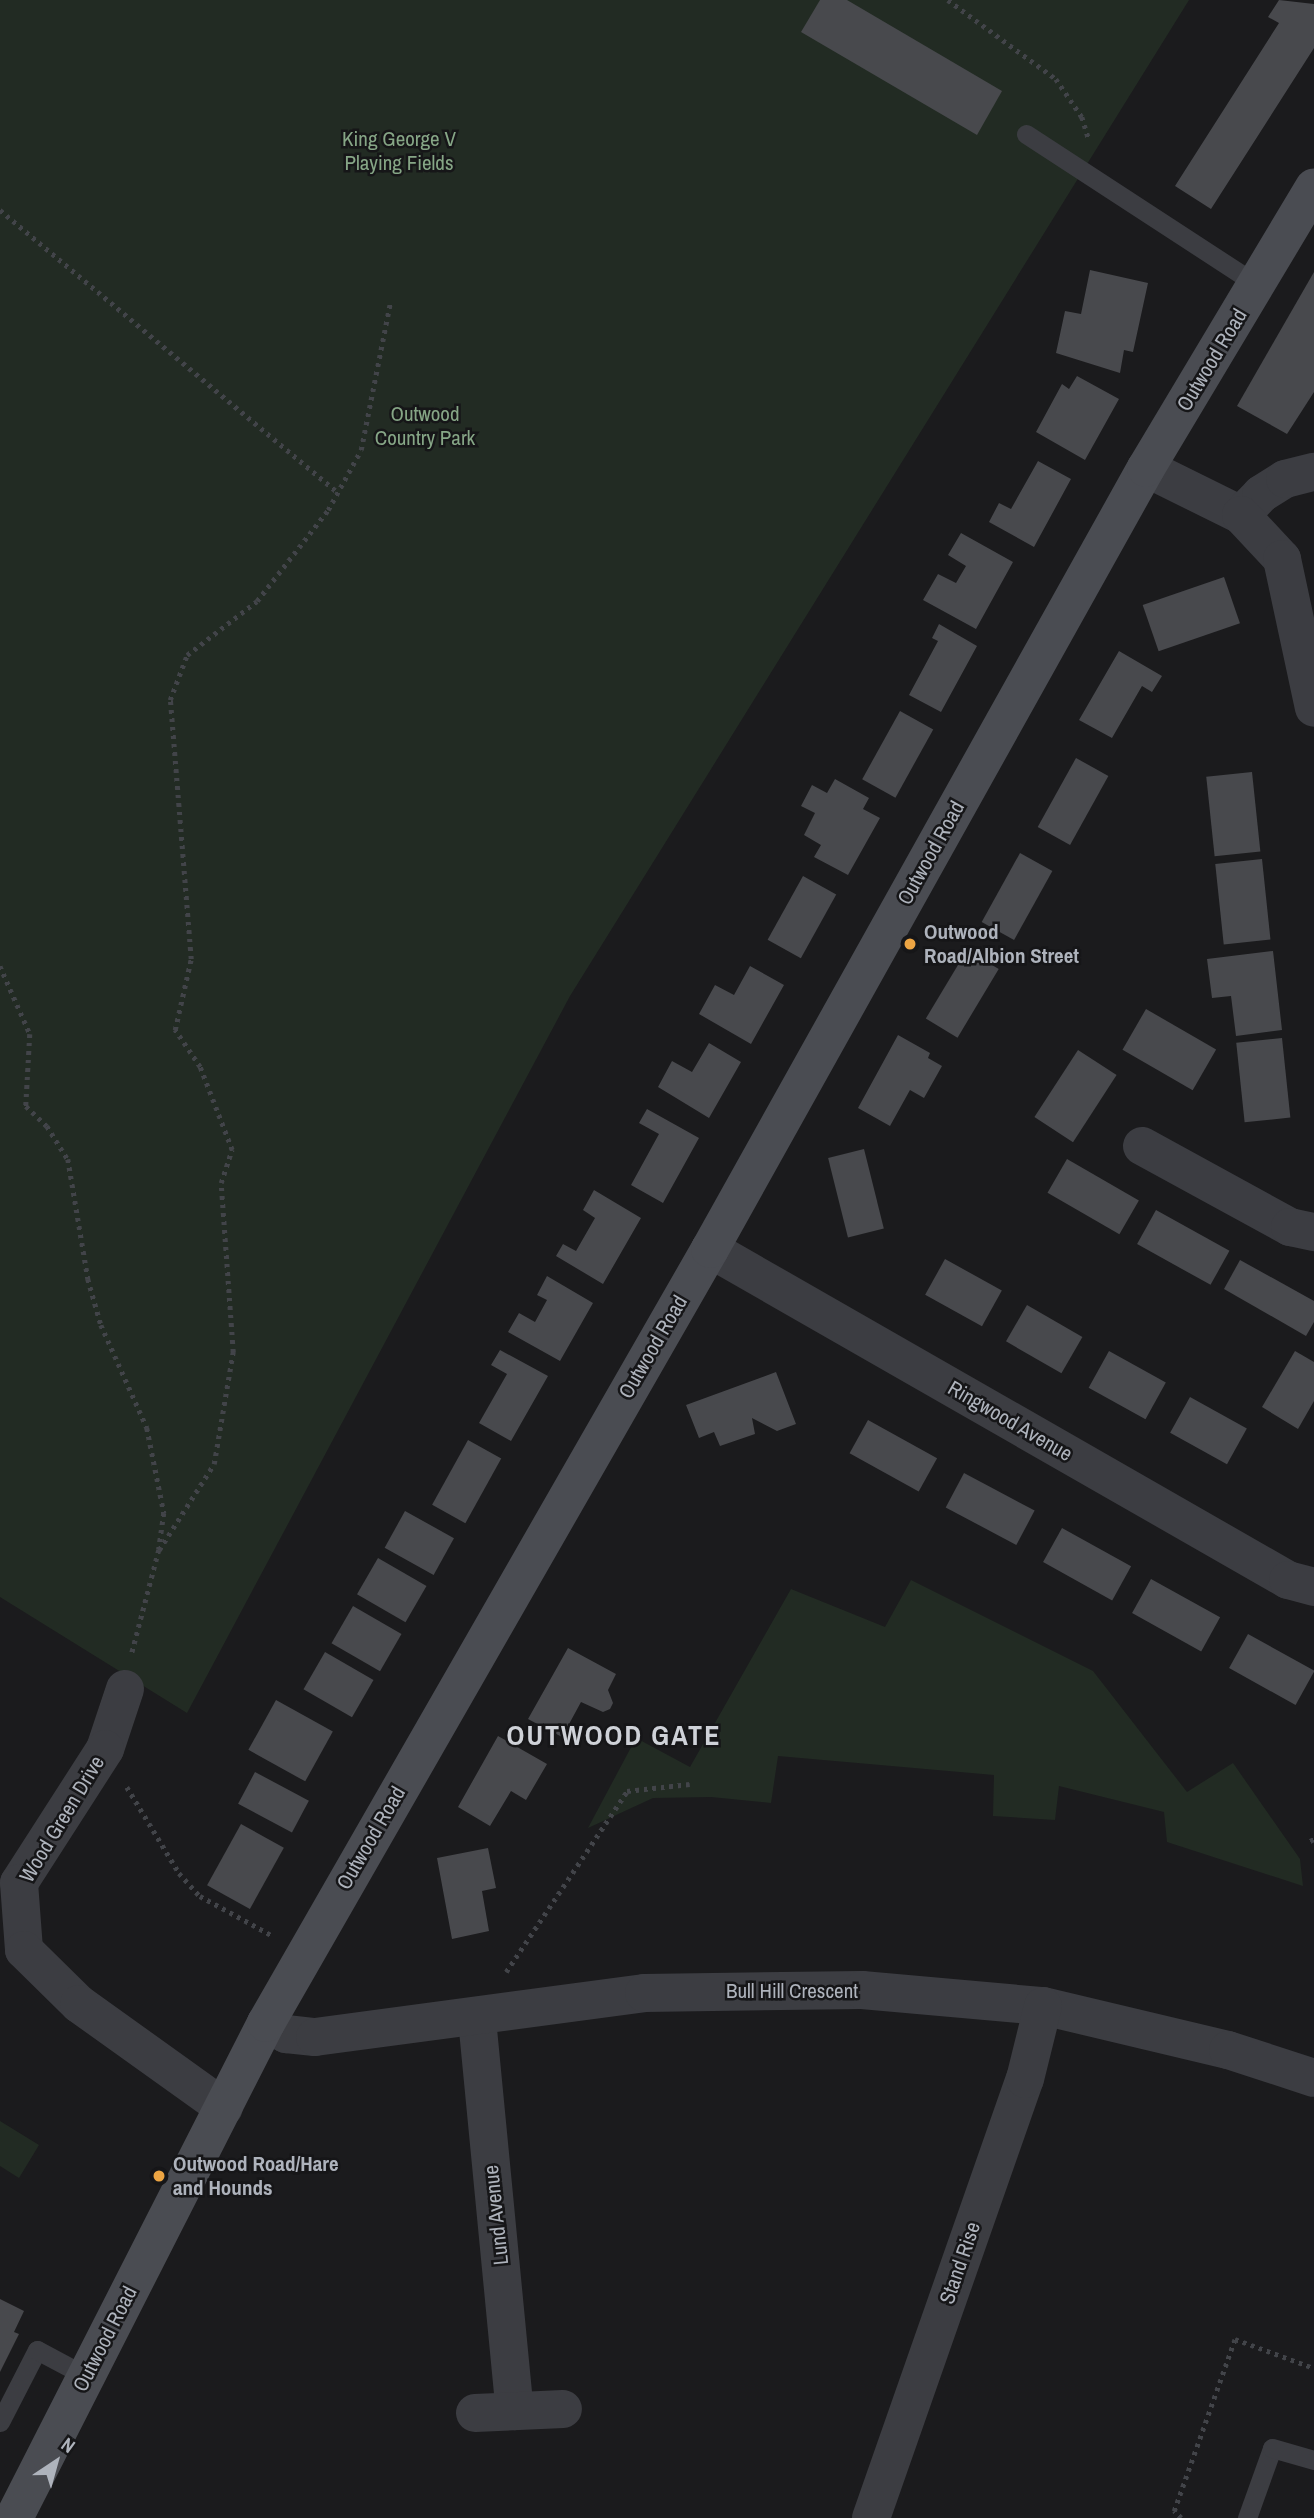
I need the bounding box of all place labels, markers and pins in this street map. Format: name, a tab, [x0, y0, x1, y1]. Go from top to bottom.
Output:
place label: Outwood Road/Albion Street	[924, 919, 1079, 969]
marker: Outwood Road/Albion Street	[902, 936, 918, 952]
place label: Outwood Road/Hare and Hounds	[173, 2151, 339, 2201]
marker: Outwood Road/Hare and Hounds	[151, 2168, 167, 2184]

